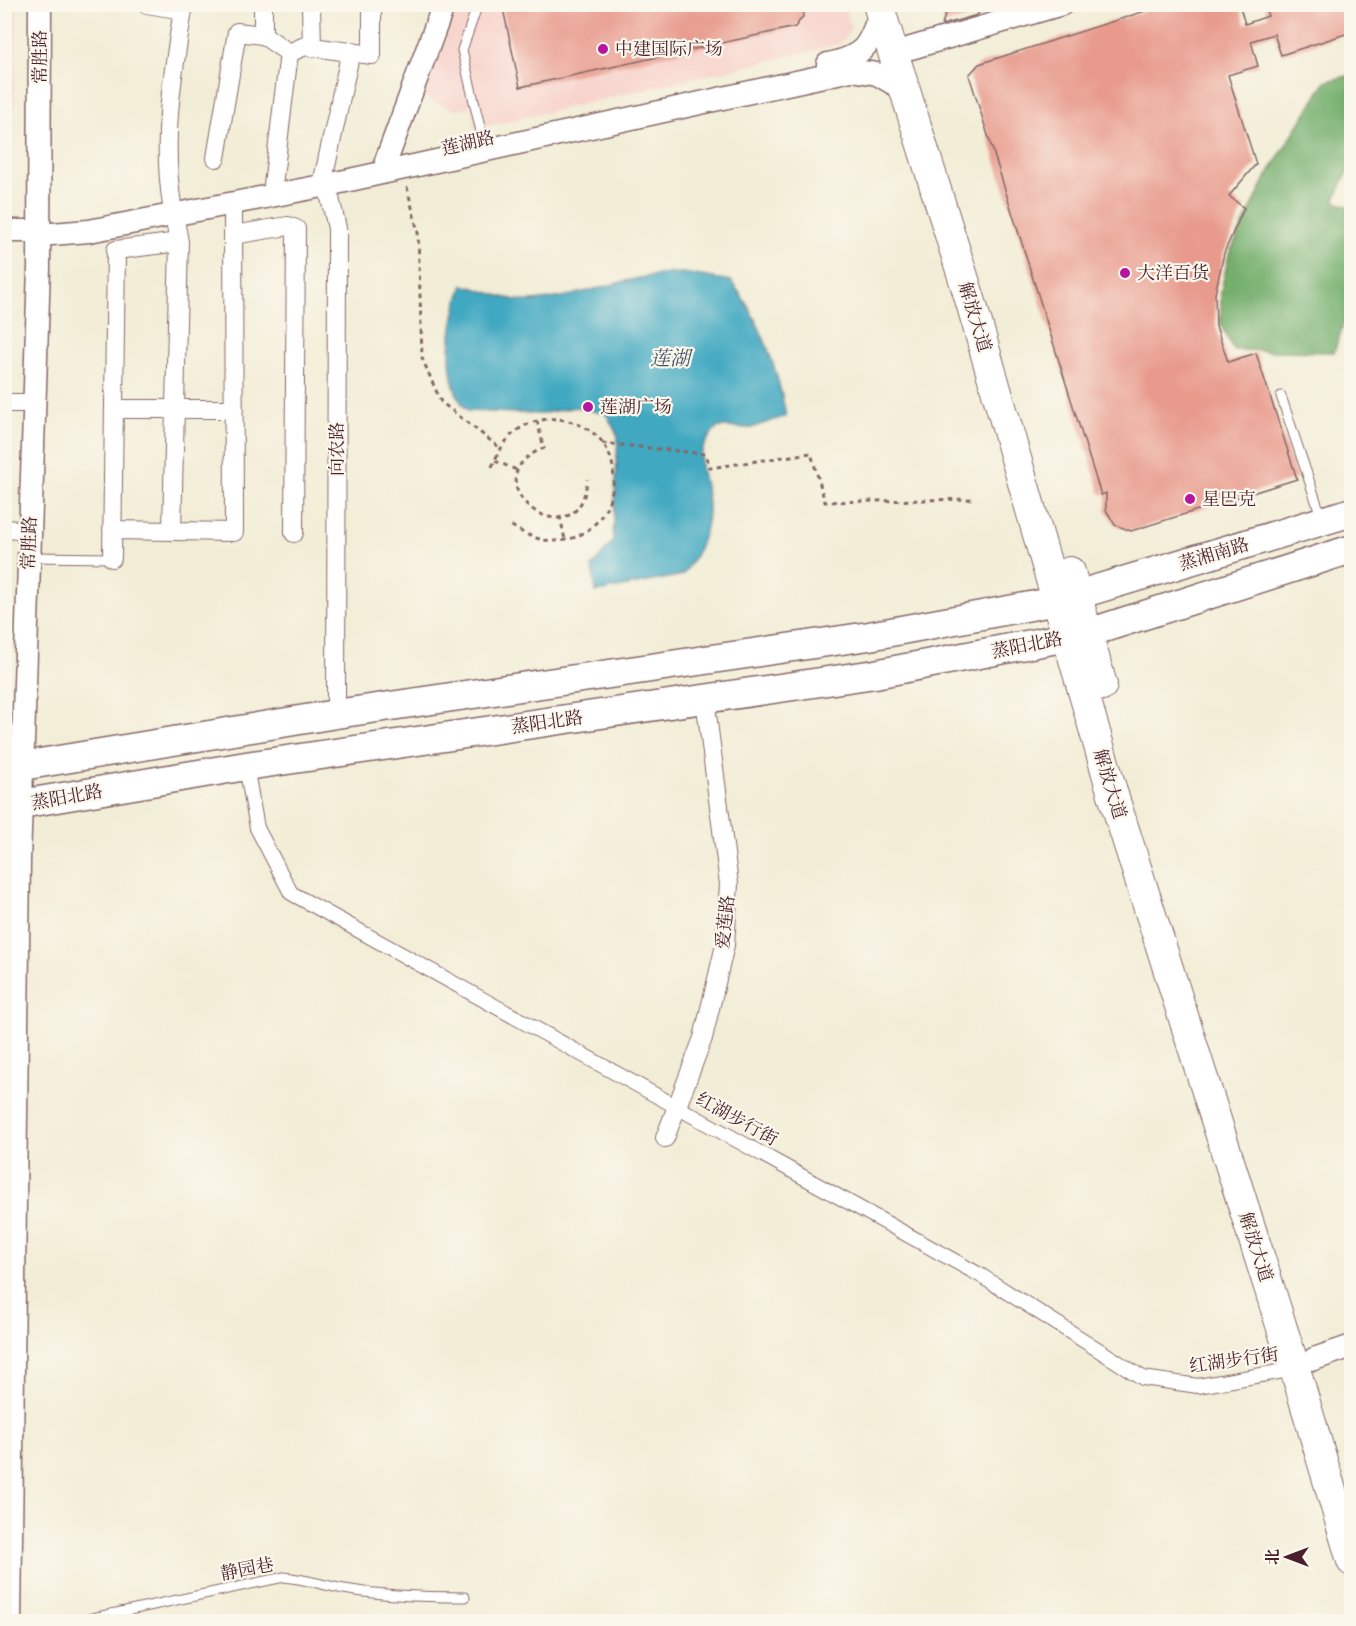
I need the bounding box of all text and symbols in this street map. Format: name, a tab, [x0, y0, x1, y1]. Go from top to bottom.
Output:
street label: 常胜路	[30, 30, 51, 84]
place label: 中建国际广场	[615, 39, 723, 60]
marker: 中建国际广场	[596, 42, 610, 56]
street label: 莲湖路	[439, 127, 497, 160]
place label: 大洋百货	[1137, 263, 1209, 284]
marker: 大洋百货	[1118, 266, 1132, 280]
street label: 解放大道	[954, 280, 995, 355]
water label: 莲湖	[650, 347, 693, 370]
place label: 莲湖广场	[600, 397, 672, 418]
marker: 莲湖广场	[581, 400, 595, 414]
street label: 向农路	[327, 422, 348, 476]
place label: 星巴克	[1202, 489, 1256, 510]
marker: 星巴克	[1183, 492, 1197, 506]
street label: 常胜路	[18, 516, 41, 570]
street label: 蒸湘南路	[1177, 534, 1252, 575]
street label: 蒸阳北路	[990, 628, 1064, 663]
street label: 蒸阳北路	[510, 707, 584, 738]
street label: 解放大道	[1089, 747, 1130, 822]
street label: 蒸阳北路	[30, 781, 104, 814]
street label: 爱莲路	[712, 894, 739, 950]
street label: 红湖步行街	[692, 1088, 781, 1150]
street label: 解放大道	[1234, 1210, 1277, 1285]
street label: 红湖步行街	[1188, 1344, 1280, 1377]
north arrow	[1257, 1527, 1317, 1587]
text: 北	[1263, 1549, 1282, 1565]
street label: 静园巷	[219, 1554, 276, 1585]

